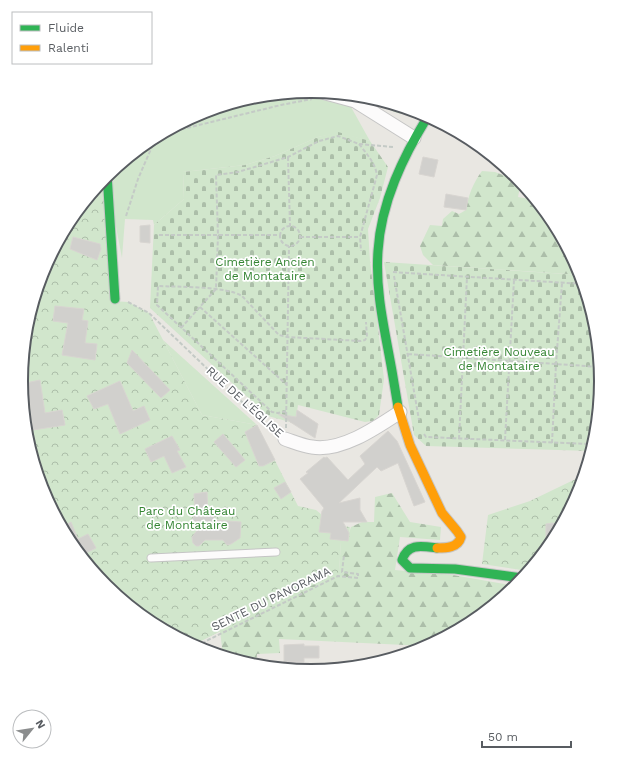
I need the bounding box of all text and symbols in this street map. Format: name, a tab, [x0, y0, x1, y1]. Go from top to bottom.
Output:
legend	[12, 12, 152, 64]
text: Fluide	[48, 21, 84, 35]
text: Ralenti	[48, 41, 89, 55]
park label: Cimetière Ancien de Montataire	[215, 255, 315, 283]
park label: Cimetière Nouveau de Montataire	[443, 345, 555, 373]
street label: RUE DE L'ÉGLISE	[203, 364, 287, 441]
park label: Parc du Château de Montataire	[138, 504, 236, 532]
street label: SENTE DU PANORAMA	[209, 564, 333, 634]
north arrow	[12, 709, 52, 749]
text: N	[33, 717, 48, 731]
scale bar	[482, 723, 571, 749]
text: 50 m	[488, 730, 518, 744]

